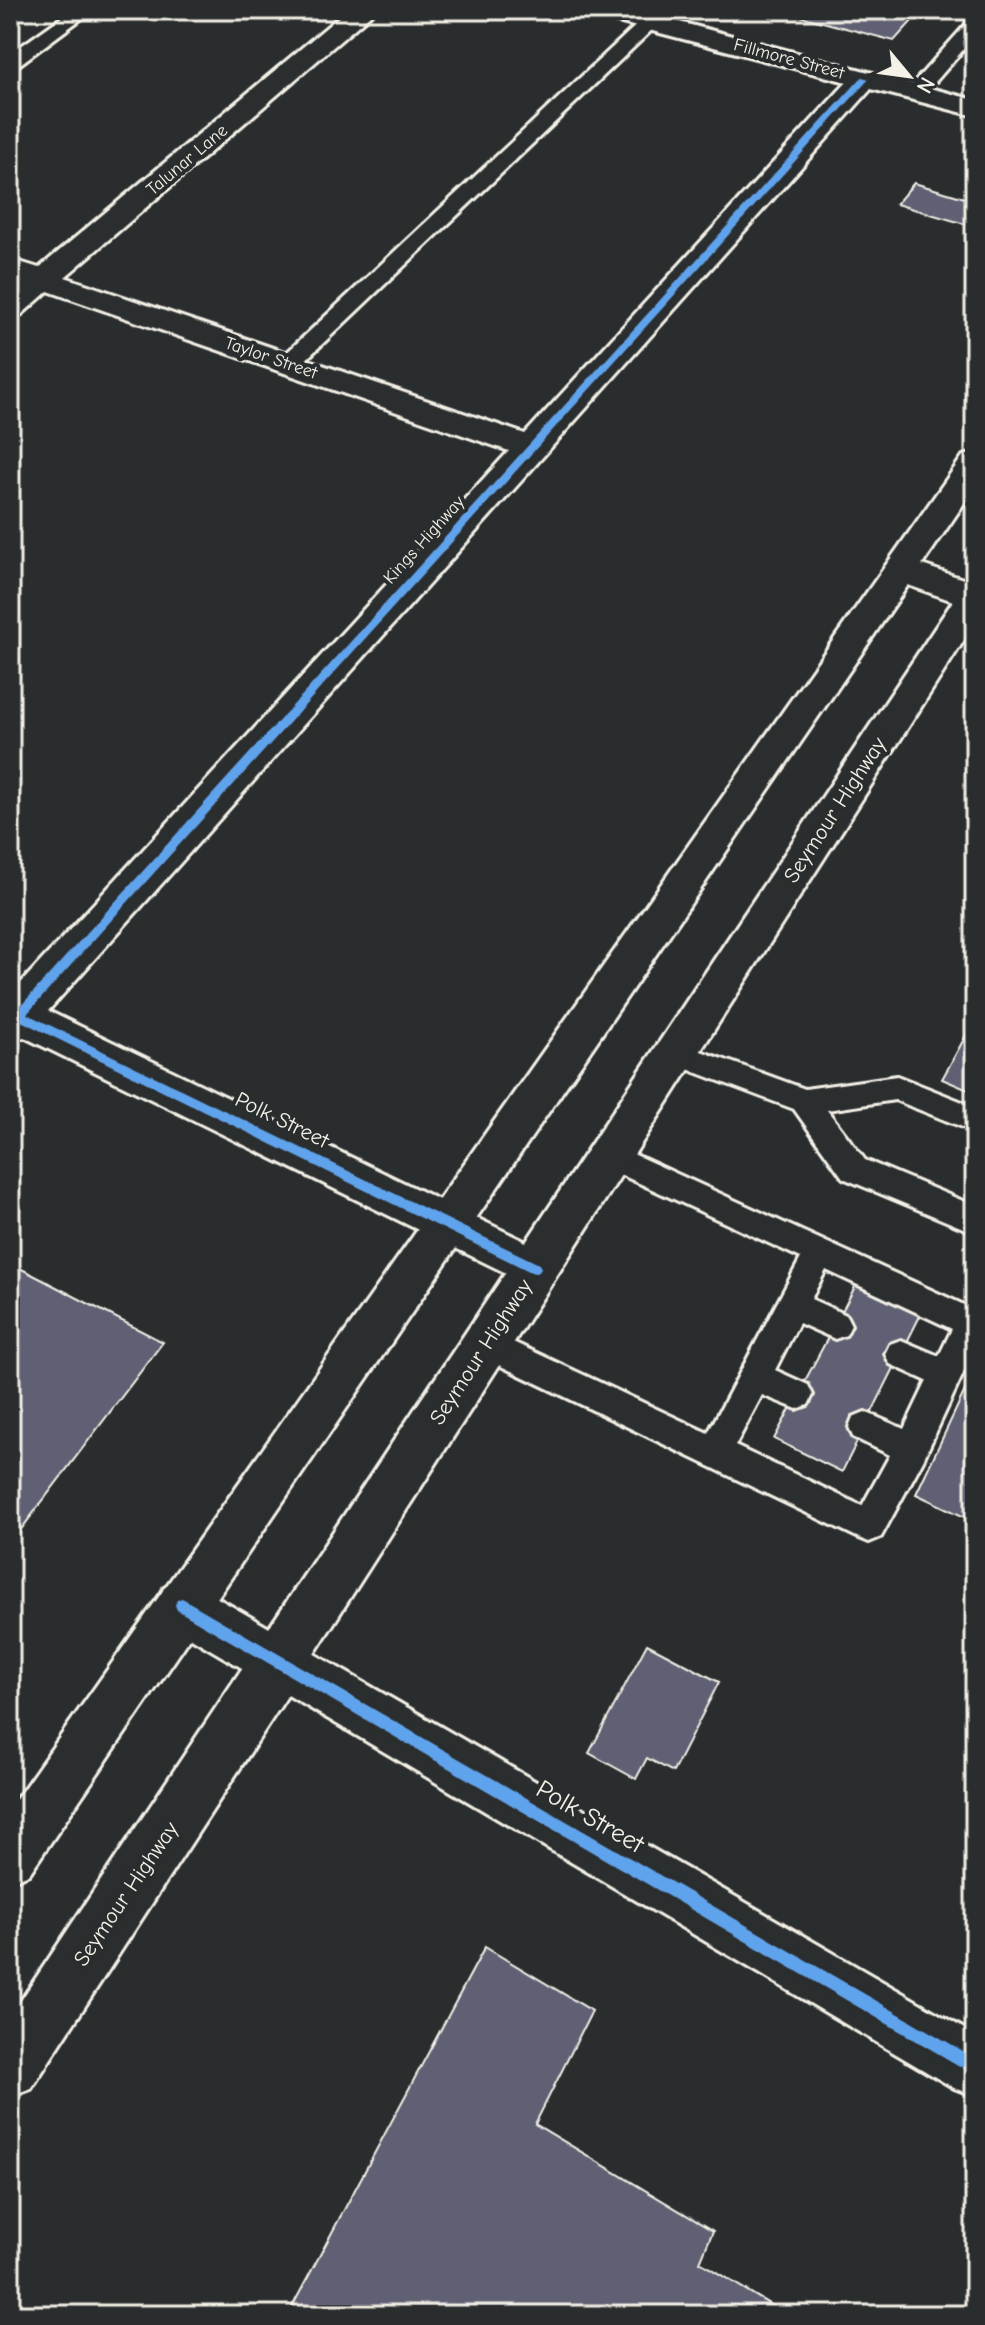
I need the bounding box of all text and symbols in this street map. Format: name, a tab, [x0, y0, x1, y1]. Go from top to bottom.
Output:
street label: Fillmore Street	[731, 34, 847, 84]
north arrow	[869, 36, 949, 116]
text: N	[911, 73, 940, 98]
street label: Talunar Lane	[142, 120, 232, 200]
street label: Taylor Street	[222, 332, 321, 384]
street label: Kings Highway	[379, 491, 470, 588]
street label: Seymour Highway	[778, 732, 892, 888]
street label: Polk Street	[231, 1086, 334, 1154]
street label: Seymour Highway	[424, 1274, 538, 1430]
street label: Polk Street	[531, 1774, 651, 1861]
street label: Seymour Highway	[68, 1817, 184, 1971]

